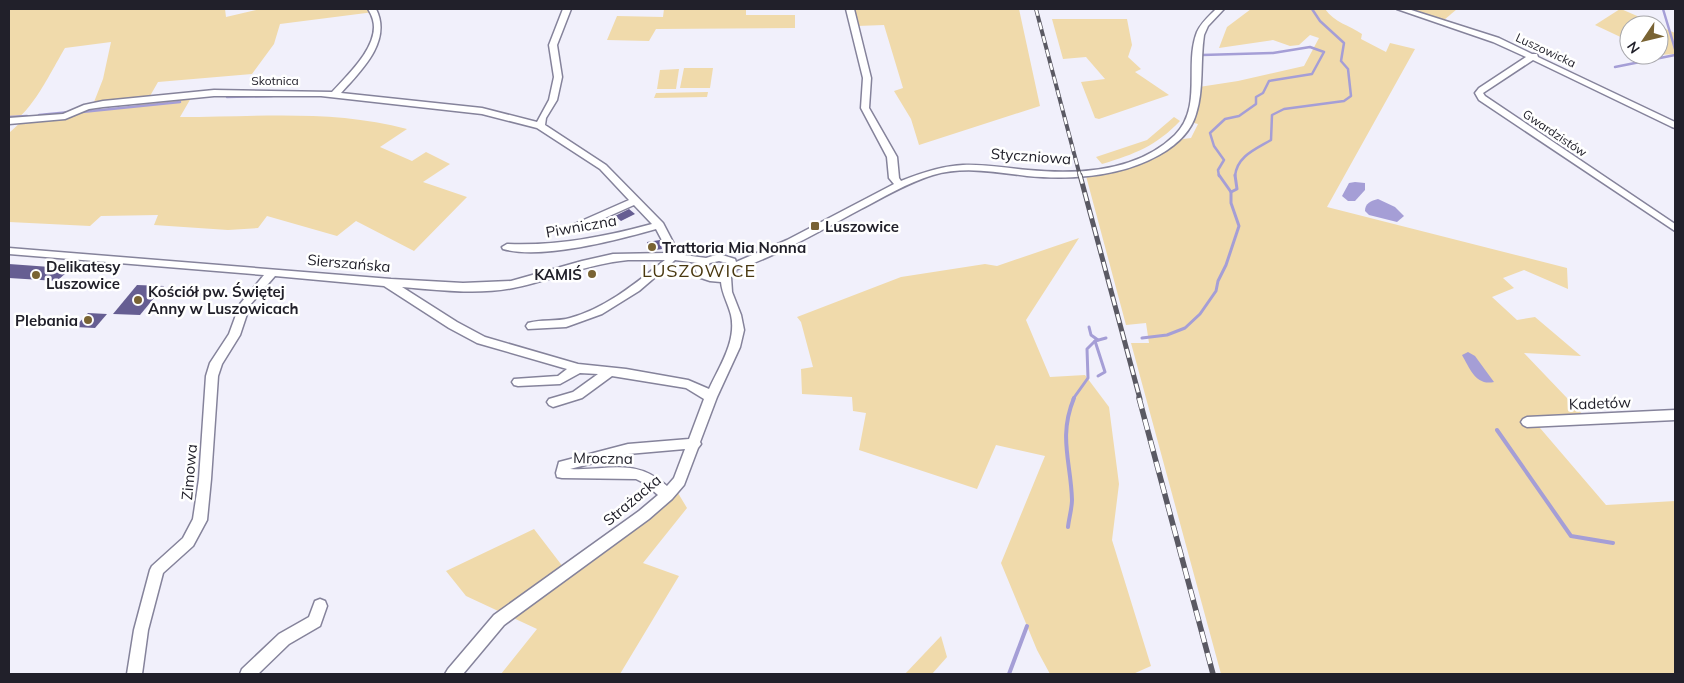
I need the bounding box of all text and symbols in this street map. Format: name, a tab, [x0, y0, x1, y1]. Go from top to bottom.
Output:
north arrow	[1619, 15, 1669, 65]
street label: Luszowicka	[1514, 30, 1578, 70]
text: N	[1623, 38, 1644, 57]
street label: Skotnica	[251, 73, 299, 88]
street label: Gwardzistów	[1520, 106, 1590, 160]
street label: Styczniowa	[990, 144, 1072, 168]
street label: Piwniczna	[544, 210, 618, 242]
place label: Luszowice	[825, 217, 899, 236]
marker: Luszowice	[809, 220, 821, 232]
place label: Trattoria Mia Nonna	[662, 238, 806, 257]
marker: Trattoria Mia Nonna	[646, 241, 658, 253]
street label: Sierszańska	[307, 250, 391, 276]
place label: Delikatesy Luszowice	[46, 257, 121, 293]
district label: LUSZOWICE	[642, 259, 756, 282]
place label: KAMIŚ	[534, 265, 582, 284]
marker: KAMIŚ	[586, 268, 598, 280]
marker: Delikatesy Luszowice	[30, 269, 42, 281]
place label: Kościół pw. Świętej Anny w Luszowicach	[148, 282, 299, 318]
marker: Kościół pw. Świętej Anny w Luszowicach	[132, 294, 144, 306]
place label: Plebania	[15, 311, 78, 330]
marker: Plebania	[82, 314, 94, 326]
street label: Kadetów	[1569, 392, 1631, 414]
street label: Zimowa	[177, 443, 201, 501]
street label: Mroczna	[573, 448, 633, 468]
street label: Strażacka	[599, 470, 665, 530]

